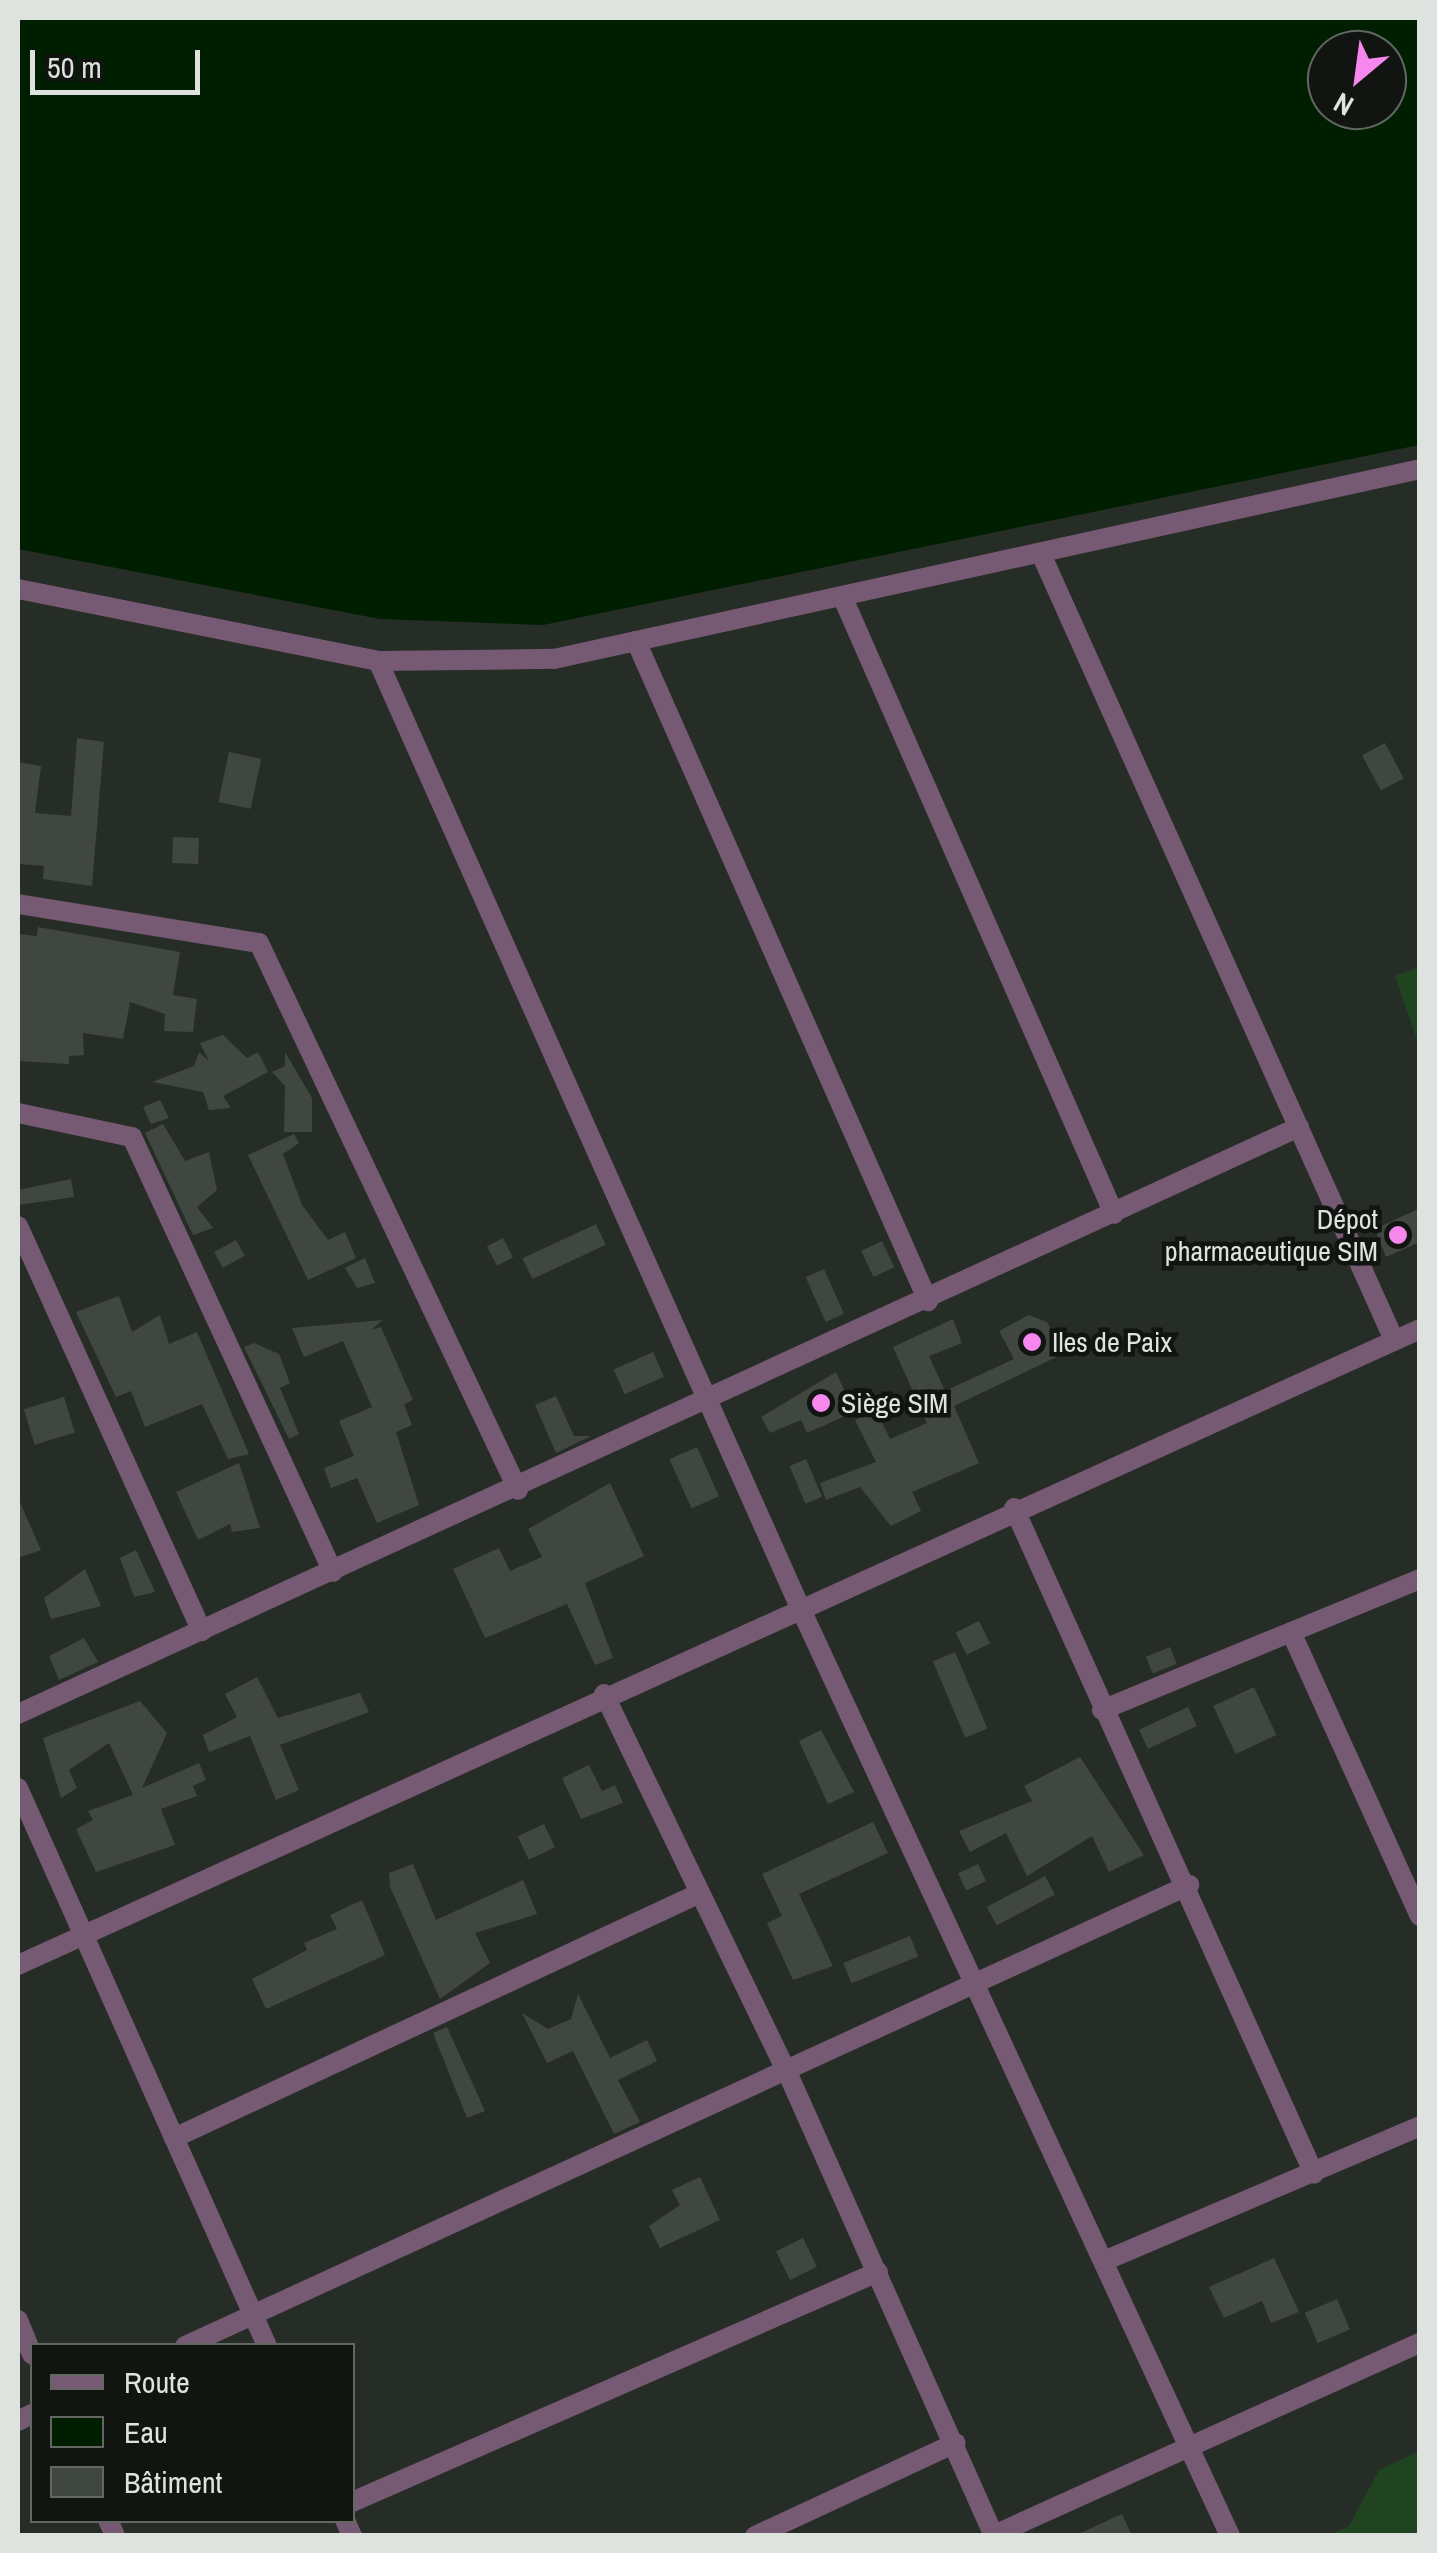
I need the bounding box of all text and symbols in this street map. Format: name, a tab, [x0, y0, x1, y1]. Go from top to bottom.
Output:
scale bar	[35, 30, 205, 92]
north arrow	[1307, 30, 1407, 130]
text: 50 m	[47, 47, 102, 87]
text: N	[1327, 84, 1360, 125]
place label: Dépot pharmaceutique SIM	[1165, 1202, 1378, 1268]
marker: Dépot pharmaceutique SIM	[1387, 1224, 1409, 1246]
place label: Iles de Paix	[1052, 1325, 1172, 1359]
marker: Iles de Paix	[1021, 1331, 1043, 1353]
place label: Siège SIM	[841, 1386, 948, 1420]
marker: Siège SIM	[810, 1392, 832, 1414]
legend	[30, 2343, 355, 2523]
text: Route	[124, 2362, 190, 2402]
text: Eau	[124, 2412, 168, 2452]
text: Bâtiment	[124, 2462, 222, 2502]

